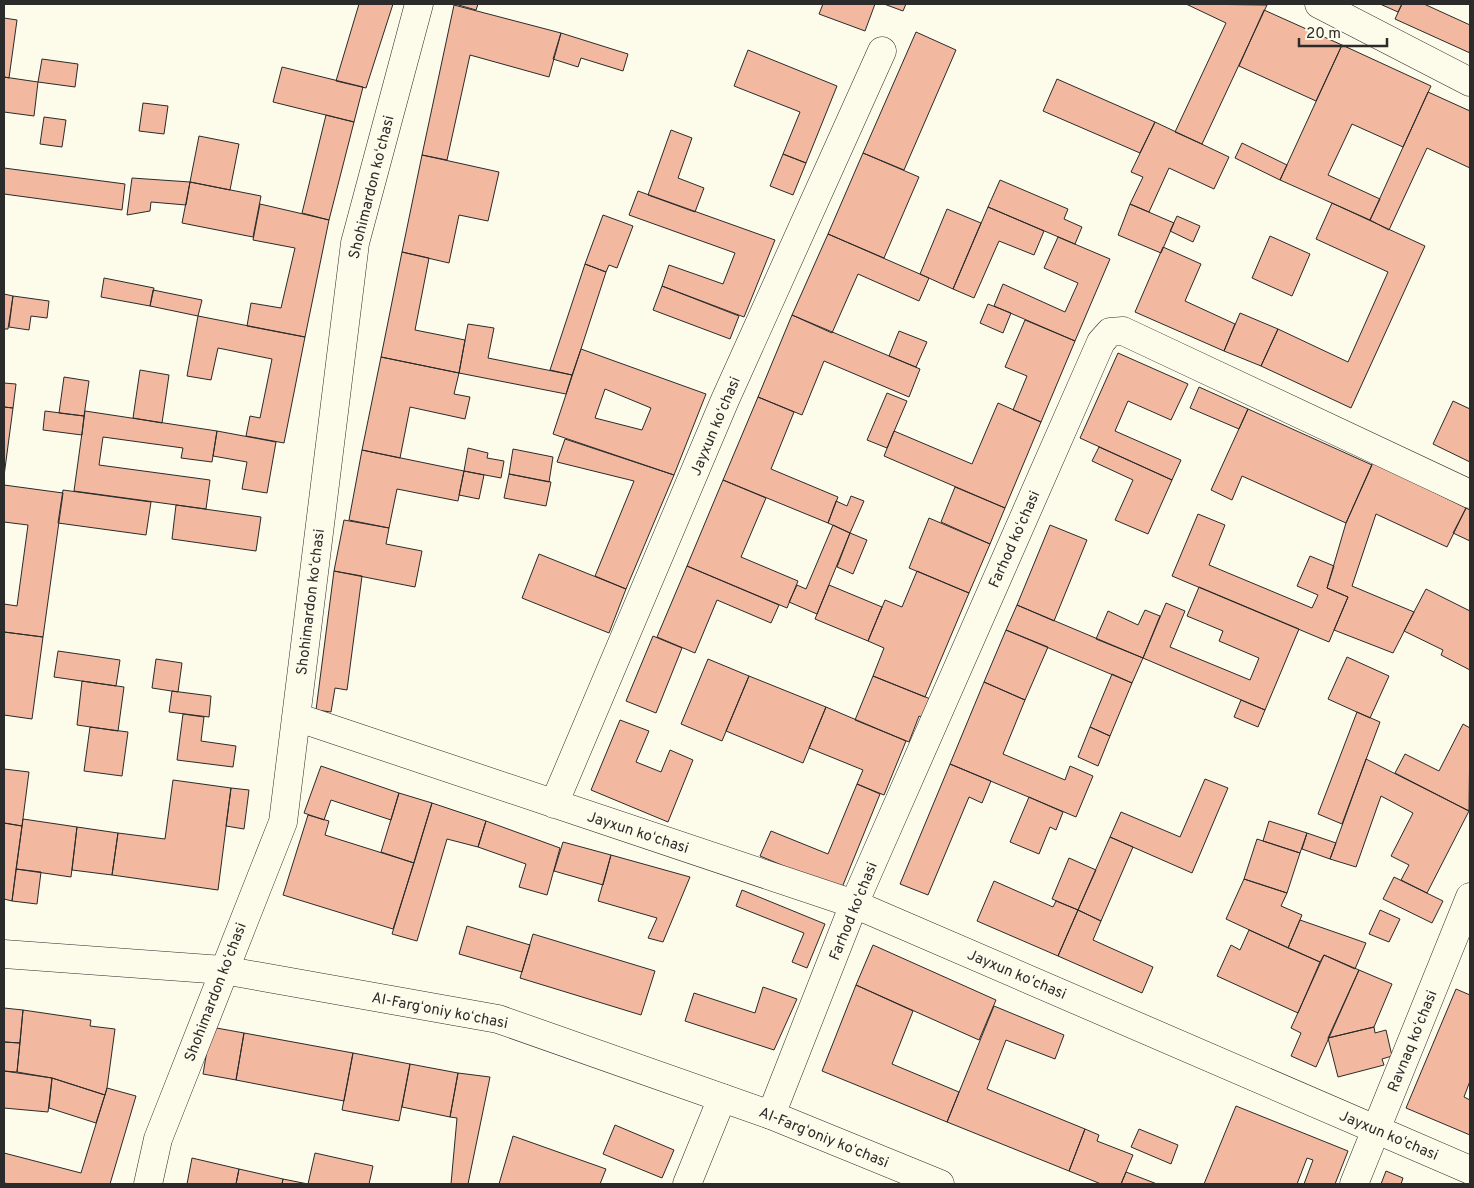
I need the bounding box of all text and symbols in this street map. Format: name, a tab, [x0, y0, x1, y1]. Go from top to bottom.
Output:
scale bar	[1299, 15, 1386, 47]
text: 20 m	[1306, 25, 1341, 44]
street label: Shohimardon koʻchasi	[345, 114, 399, 261]
street label: Jayxun koʻchasi	[687, 374, 746, 479]
street label: Farhod koʻchasi	[985, 488, 1045, 591]
street label: Shohimardon koʻchasi	[293, 528, 330, 676]
street label: Jayxun koʻchasi	[584, 808, 691, 859]
street label: Farhod koʻchasi	[826, 860, 883, 963]
street label: Shohimardon koʻchasi	[181, 920, 252, 1065]
street label: Jayxun koʻchasi	[964, 946, 1069, 1005]
street label: Ravnaq koʻchasi	[1384, 988, 1442, 1095]
street label: Al-Fargʻoniy koʻchasi	[370, 989, 509, 1034]
street label: Al-Fargʻoniy koʻchasi	[756, 1104, 891, 1173]
street label: Jayxun koʻchasi	[1336, 1107, 1441, 1166]

